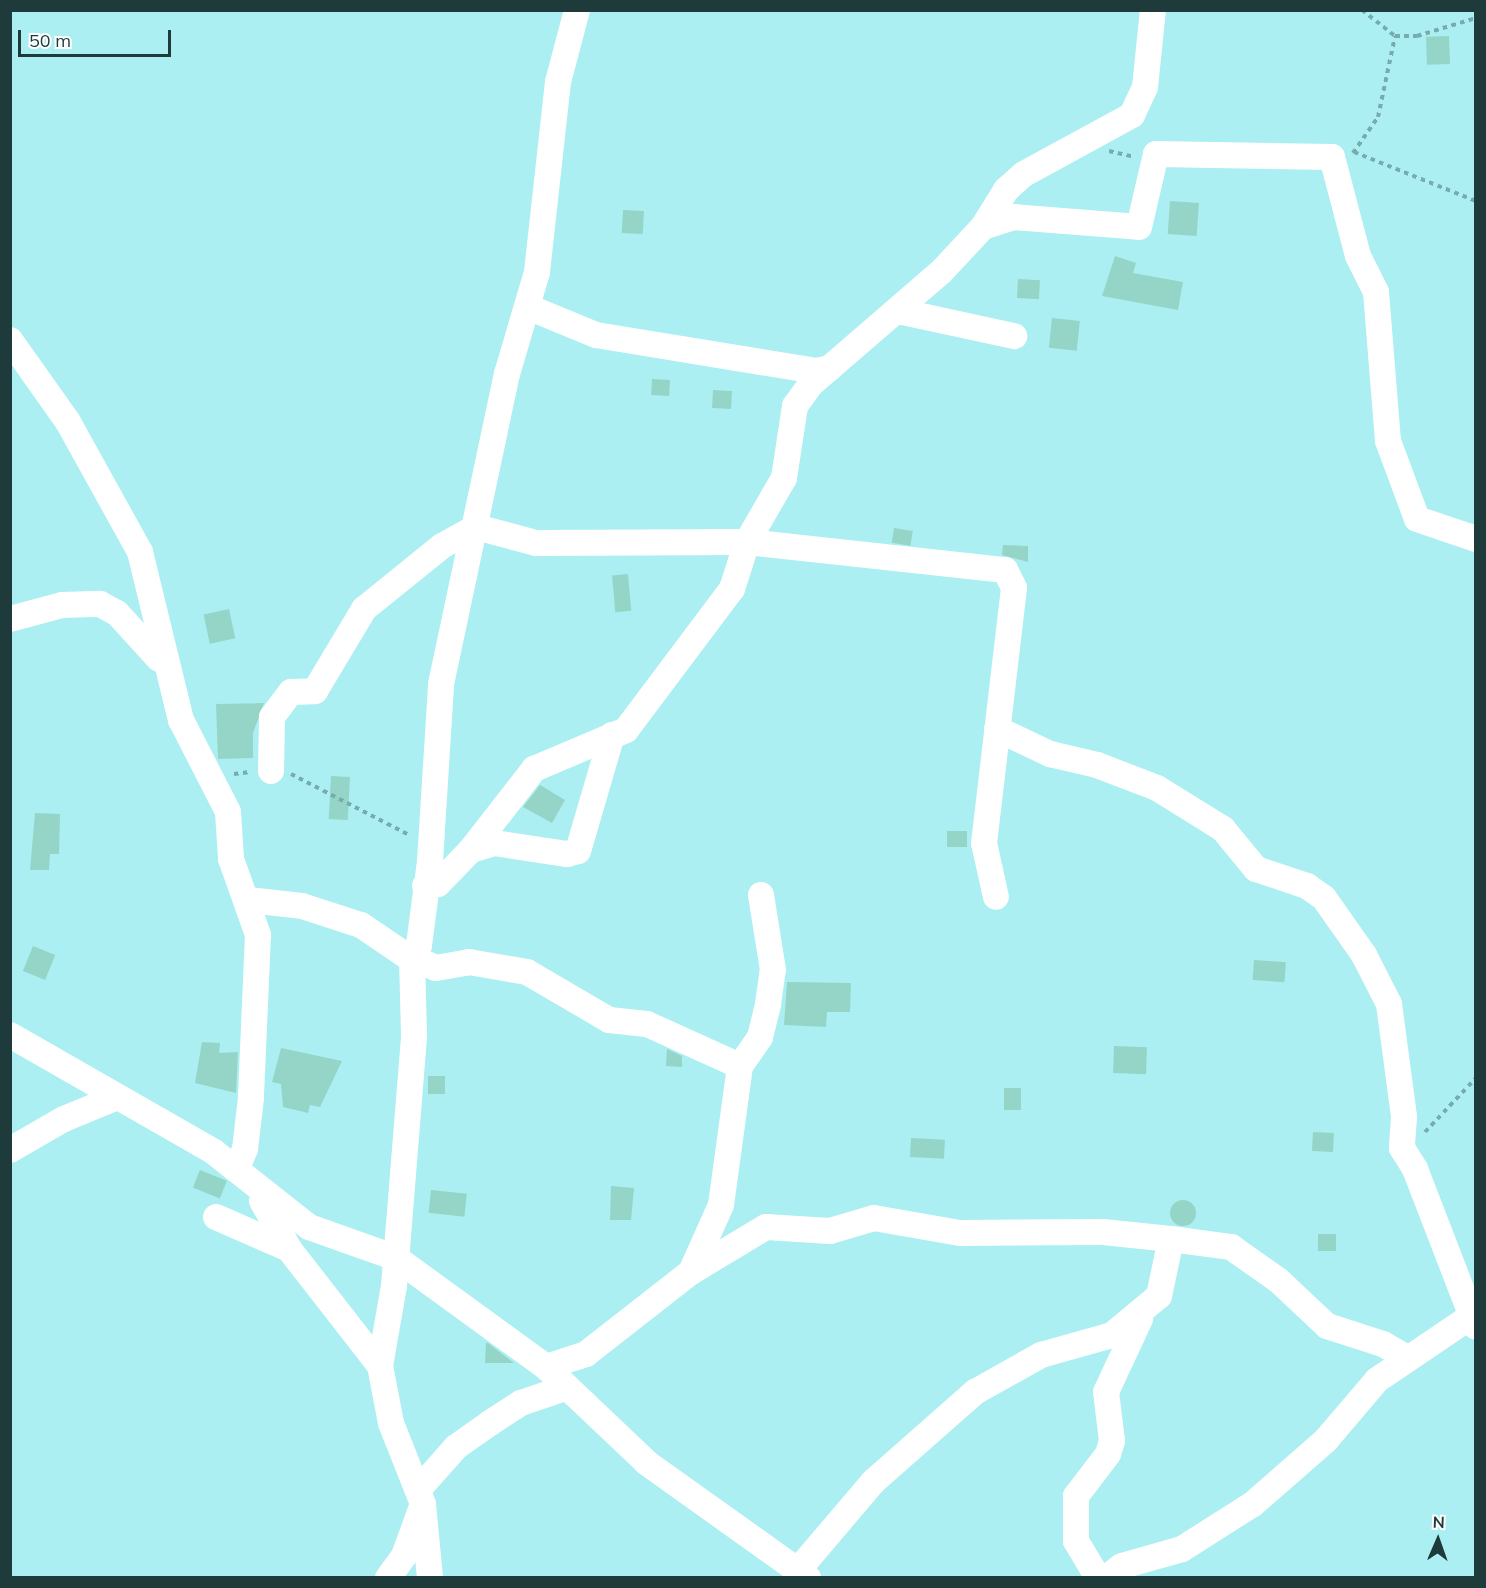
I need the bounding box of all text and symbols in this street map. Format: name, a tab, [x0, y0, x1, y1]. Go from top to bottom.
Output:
scale bar	[21, 18, 174, 56]
text: 50 m	[29, 29, 71, 52]
north arrow	[1408, 1510, 1468, 1570]
text: N	[1432, 1512, 1445, 1532]

